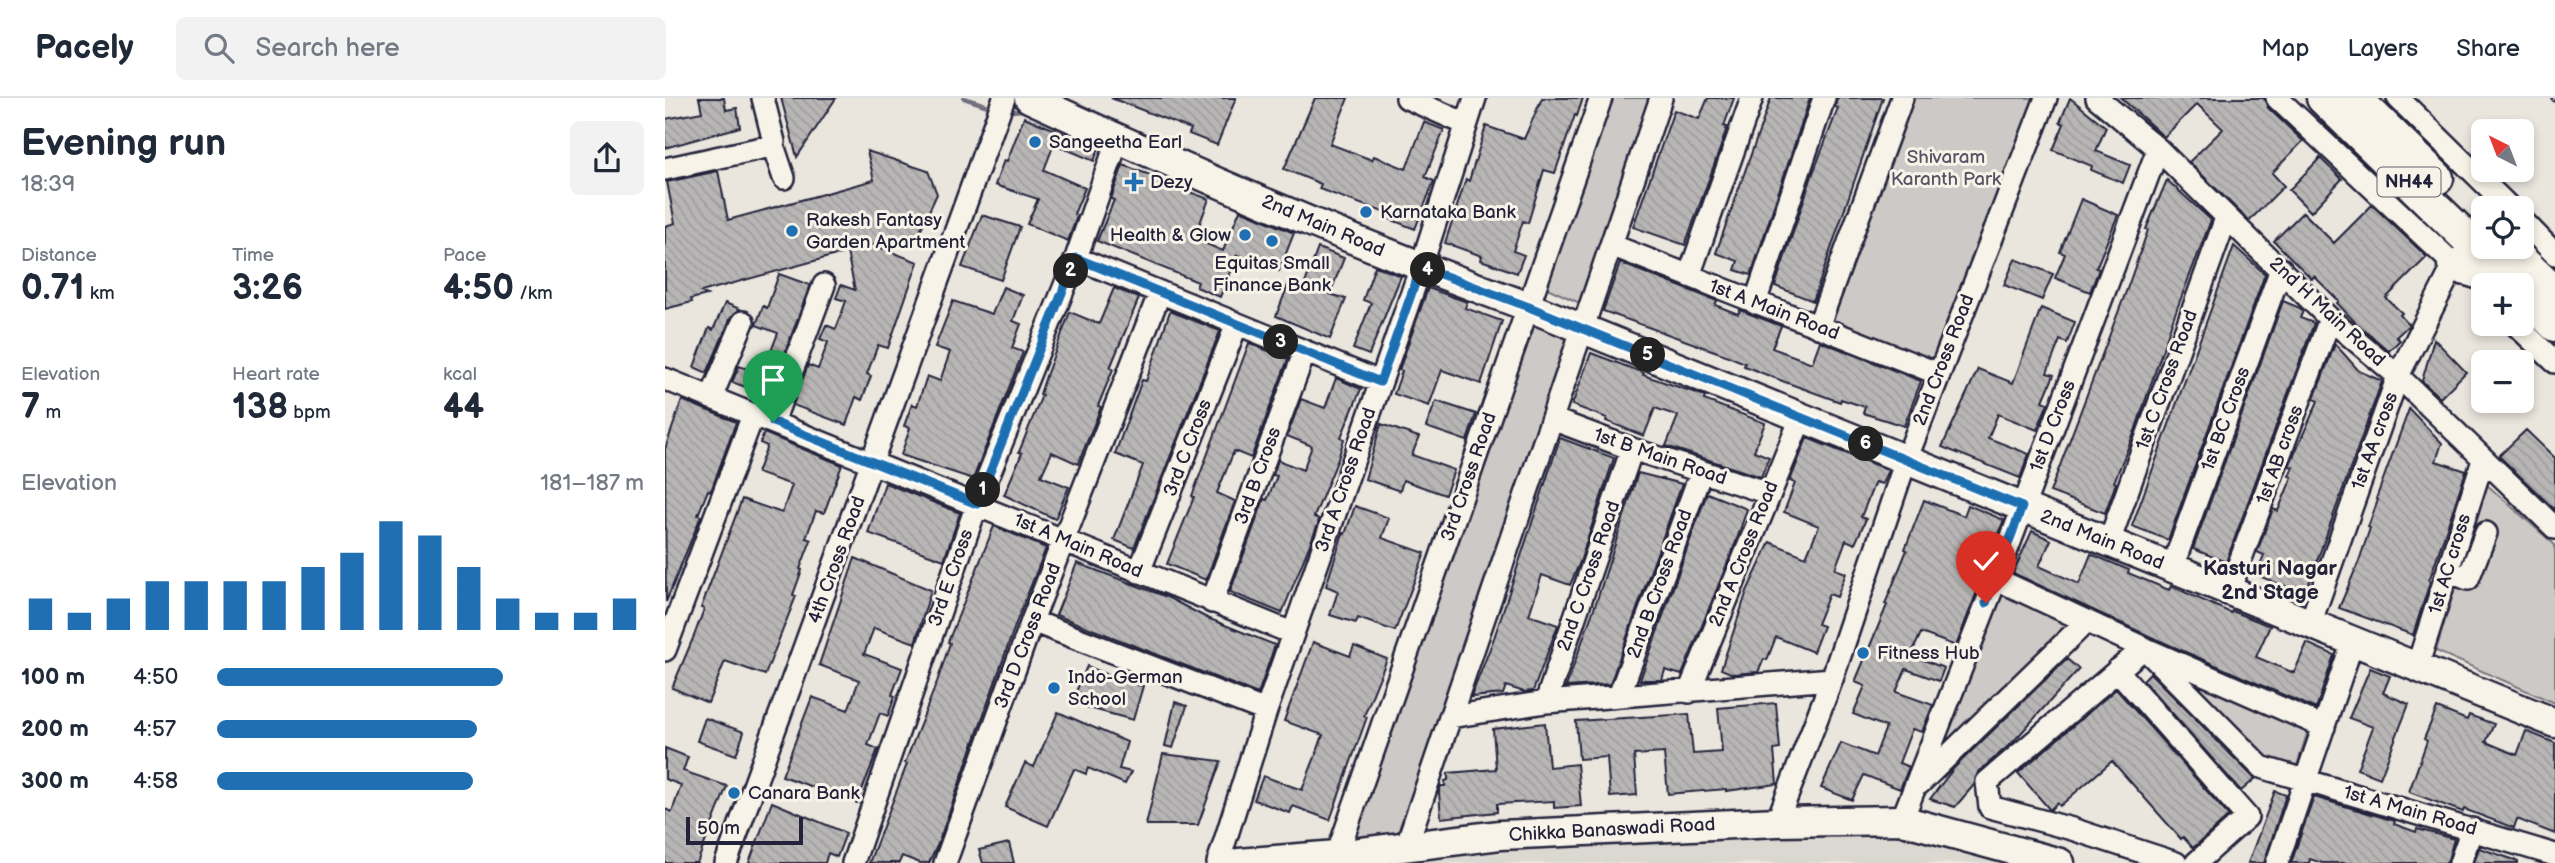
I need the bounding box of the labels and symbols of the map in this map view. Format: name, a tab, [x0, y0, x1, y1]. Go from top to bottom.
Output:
north arrow	[2471, 119, 2534, 182]
place label: Sangeetha Earl	[1049, 131, 1182, 154]
marker: Sangeetha Earl	[1027, 134, 1043, 150]
park label: Shivaram Karanth Park	[1891, 146, 2002, 191]
road number: NH44	[2377, 168, 2441, 196]
place label: Dezy	[1150, 171, 1193, 194]
marker: Dezy	[1124, 172, 1144, 192]
street label: 2nd Main Road	[1258, 190, 1388, 262]
place label: Karnataka Bank	[1380, 201, 1517, 224]
marker: Karnataka Bank	[1358, 204, 1374, 220]
place label: Rakesh Fantasy Garden Apartment	[806, 209, 965, 254]
marker: Rakesh Fantasy Garden Apartment	[784, 223, 800, 239]
place label: Health & Glow	[1110, 224, 1231, 247]
marker: Health & Glow	[1237, 227, 1253, 243]
marker: Equitas Small Finance Bank	[1264, 233, 1280, 249]
place label: Equitas Small Finance Bank	[1213, 252, 1332, 297]
pin: 4	[1411, 252, 1445, 288]
street label: 2nd H Main Road	[2264, 252, 2390, 372]
pin: 2	[1053, 254, 1089, 288]
street label: 1st A Main Road	[1706, 275, 1842, 345]
street label: 2nd Cross Road	[1908, 291, 1980, 429]
street label: 1st C Cross Road	[2131, 307, 2203, 453]
pin: 3	[1263, 324, 1299, 360]
pin: 5	[1630, 338, 1665, 372]
pin	[743, 350, 803, 422]
street label: 1st BC Cross	[2197, 364, 2255, 474]
street label: 1st D Cross	[2025, 377, 2081, 475]
street label: 1st AA cross	[2347, 389, 2403, 493]
street label: 3rd C Cross	[1159, 396, 1217, 500]
street label: 1st AB cross	[2251, 402, 2309, 508]
street label: 3rd A Cross Road	[1310, 405, 1382, 555]
street label: 3rd Cross Road	[1436, 410, 1502, 544]
street label: 1st B Main Road	[1590, 423, 1730, 491]
street label: 3rd B Cross	[1230, 424, 1286, 528]
pin: 6	[1849, 426, 1883, 462]
pin: 1	[965, 472, 1001, 508]
street label: 2nd A Cross Road	[1704, 478, 1784, 630]
street label: 4th Cross Road	[803, 493, 871, 627]
street label: 2nd C Cross Road	[1553, 498, 1625, 654]
street label: 2nd Main Road	[2037, 505, 2167, 575]
street label: 2nd B Cross Road	[1622, 506, 1698, 662]
street label: 1st A Main Road	[1010, 508, 1146, 584]
street label: 1st AC cross	[2424, 511, 2476, 617]
street label: 3rd E Cross	[924, 526, 978, 630]
pin	[1956, 531, 2016, 603]
district label: Kasturi Nagar 2nd Stage	[2203, 556, 2338, 605]
street label: 3rd D Cross Road	[990, 560, 1066, 712]
place label: Fitness Hub	[1877, 642, 1980, 665]
marker: Fitness Hub	[1855, 645, 1871, 661]
place label: Indo-German School	[1068, 666, 1183, 711]
marker: Indo-German School	[1046, 680, 1062, 696]
street label: 1st A Main Road	[2341, 781, 2479, 841]
place label: Canara Bank	[748, 782, 861, 805]
marker: Canara Bank	[726, 785, 742, 801]
street label: Chikka Banaswadi Road	[1508, 813, 1716, 847]
scale bar	[686, 814, 803, 846]

